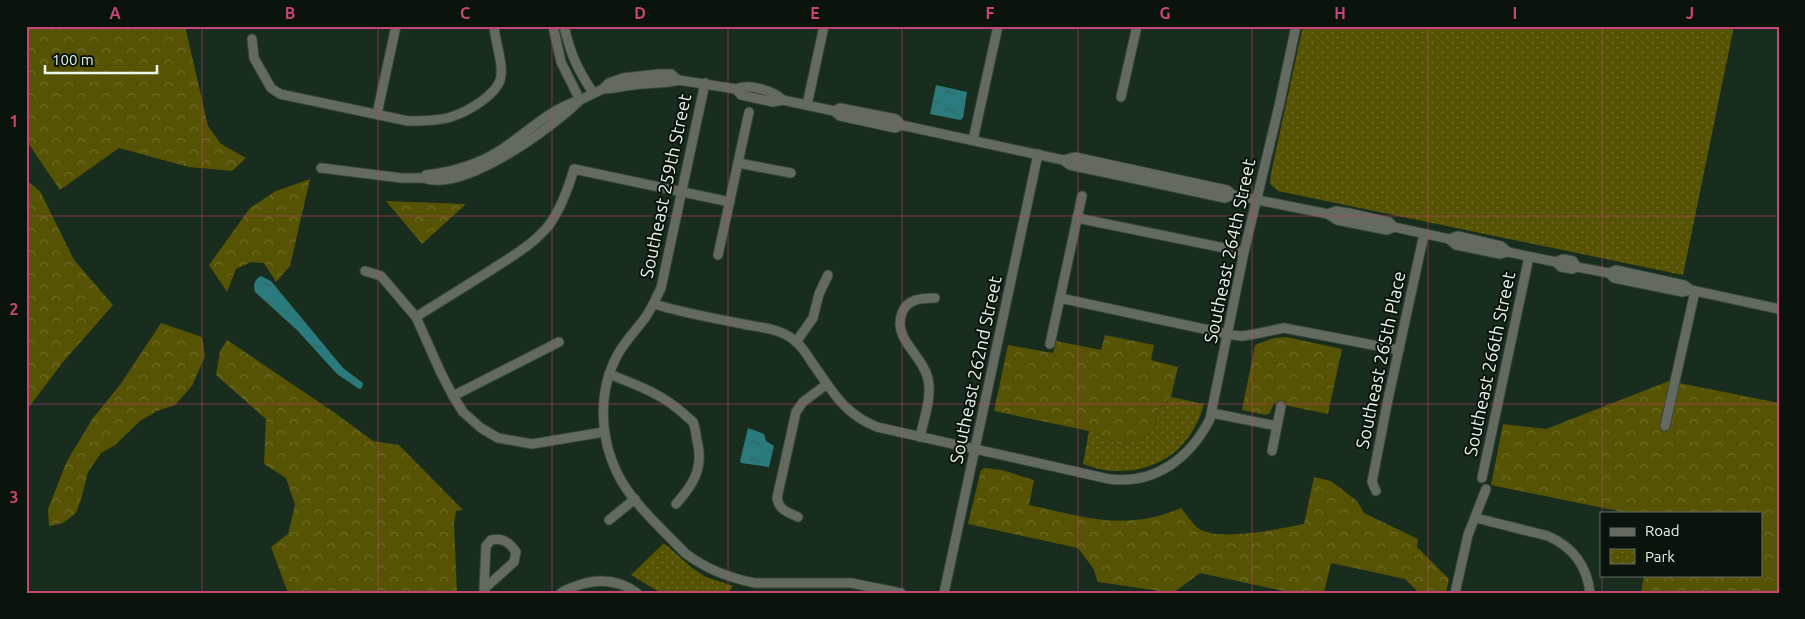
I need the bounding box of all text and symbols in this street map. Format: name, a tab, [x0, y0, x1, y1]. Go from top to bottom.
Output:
text: A	[109, 4, 121, 22]
text: B	[285, 4, 295, 22]
text: C	[460, 4, 470, 22]
text: D	[634, 4, 646, 22]
text: E	[810, 4, 820, 22]
text: F	[986, 4, 995, 22]
text: G	[1159, 4, 1171, 22]
text: H	[1334, 4, 1346, 22]
text: I	[1513, 4, 1517, 22]
text: J	[1686, 4, 1694, 22]
scale bar	[45, 42, 158, 74]
text: 100 m	[52, 51, 94, 68]
street label: Southeast 259th Street	[636, 92, 694, 280]
text: 1	[9, 112, 19, 130]
street label: Southeast 264th Street	[1200, 157, 1258, 345]
street label: Southeast 265th Place	[1351, 269, 1409, 450]
street label: Southeast 266th Street	[1460, 270, 1518, 458]
street label: Southeast 262nd Street	[945, 274, 1005, 465]
text: 2	[9, 300, 19, 318]
text: 3	[9, 488, 19, 506]
legend	[1600, 512, 1762, 576]
text: Road	[1645, 522, 1680, 539]
text: Park	[1645, 548, 1675, 565]

